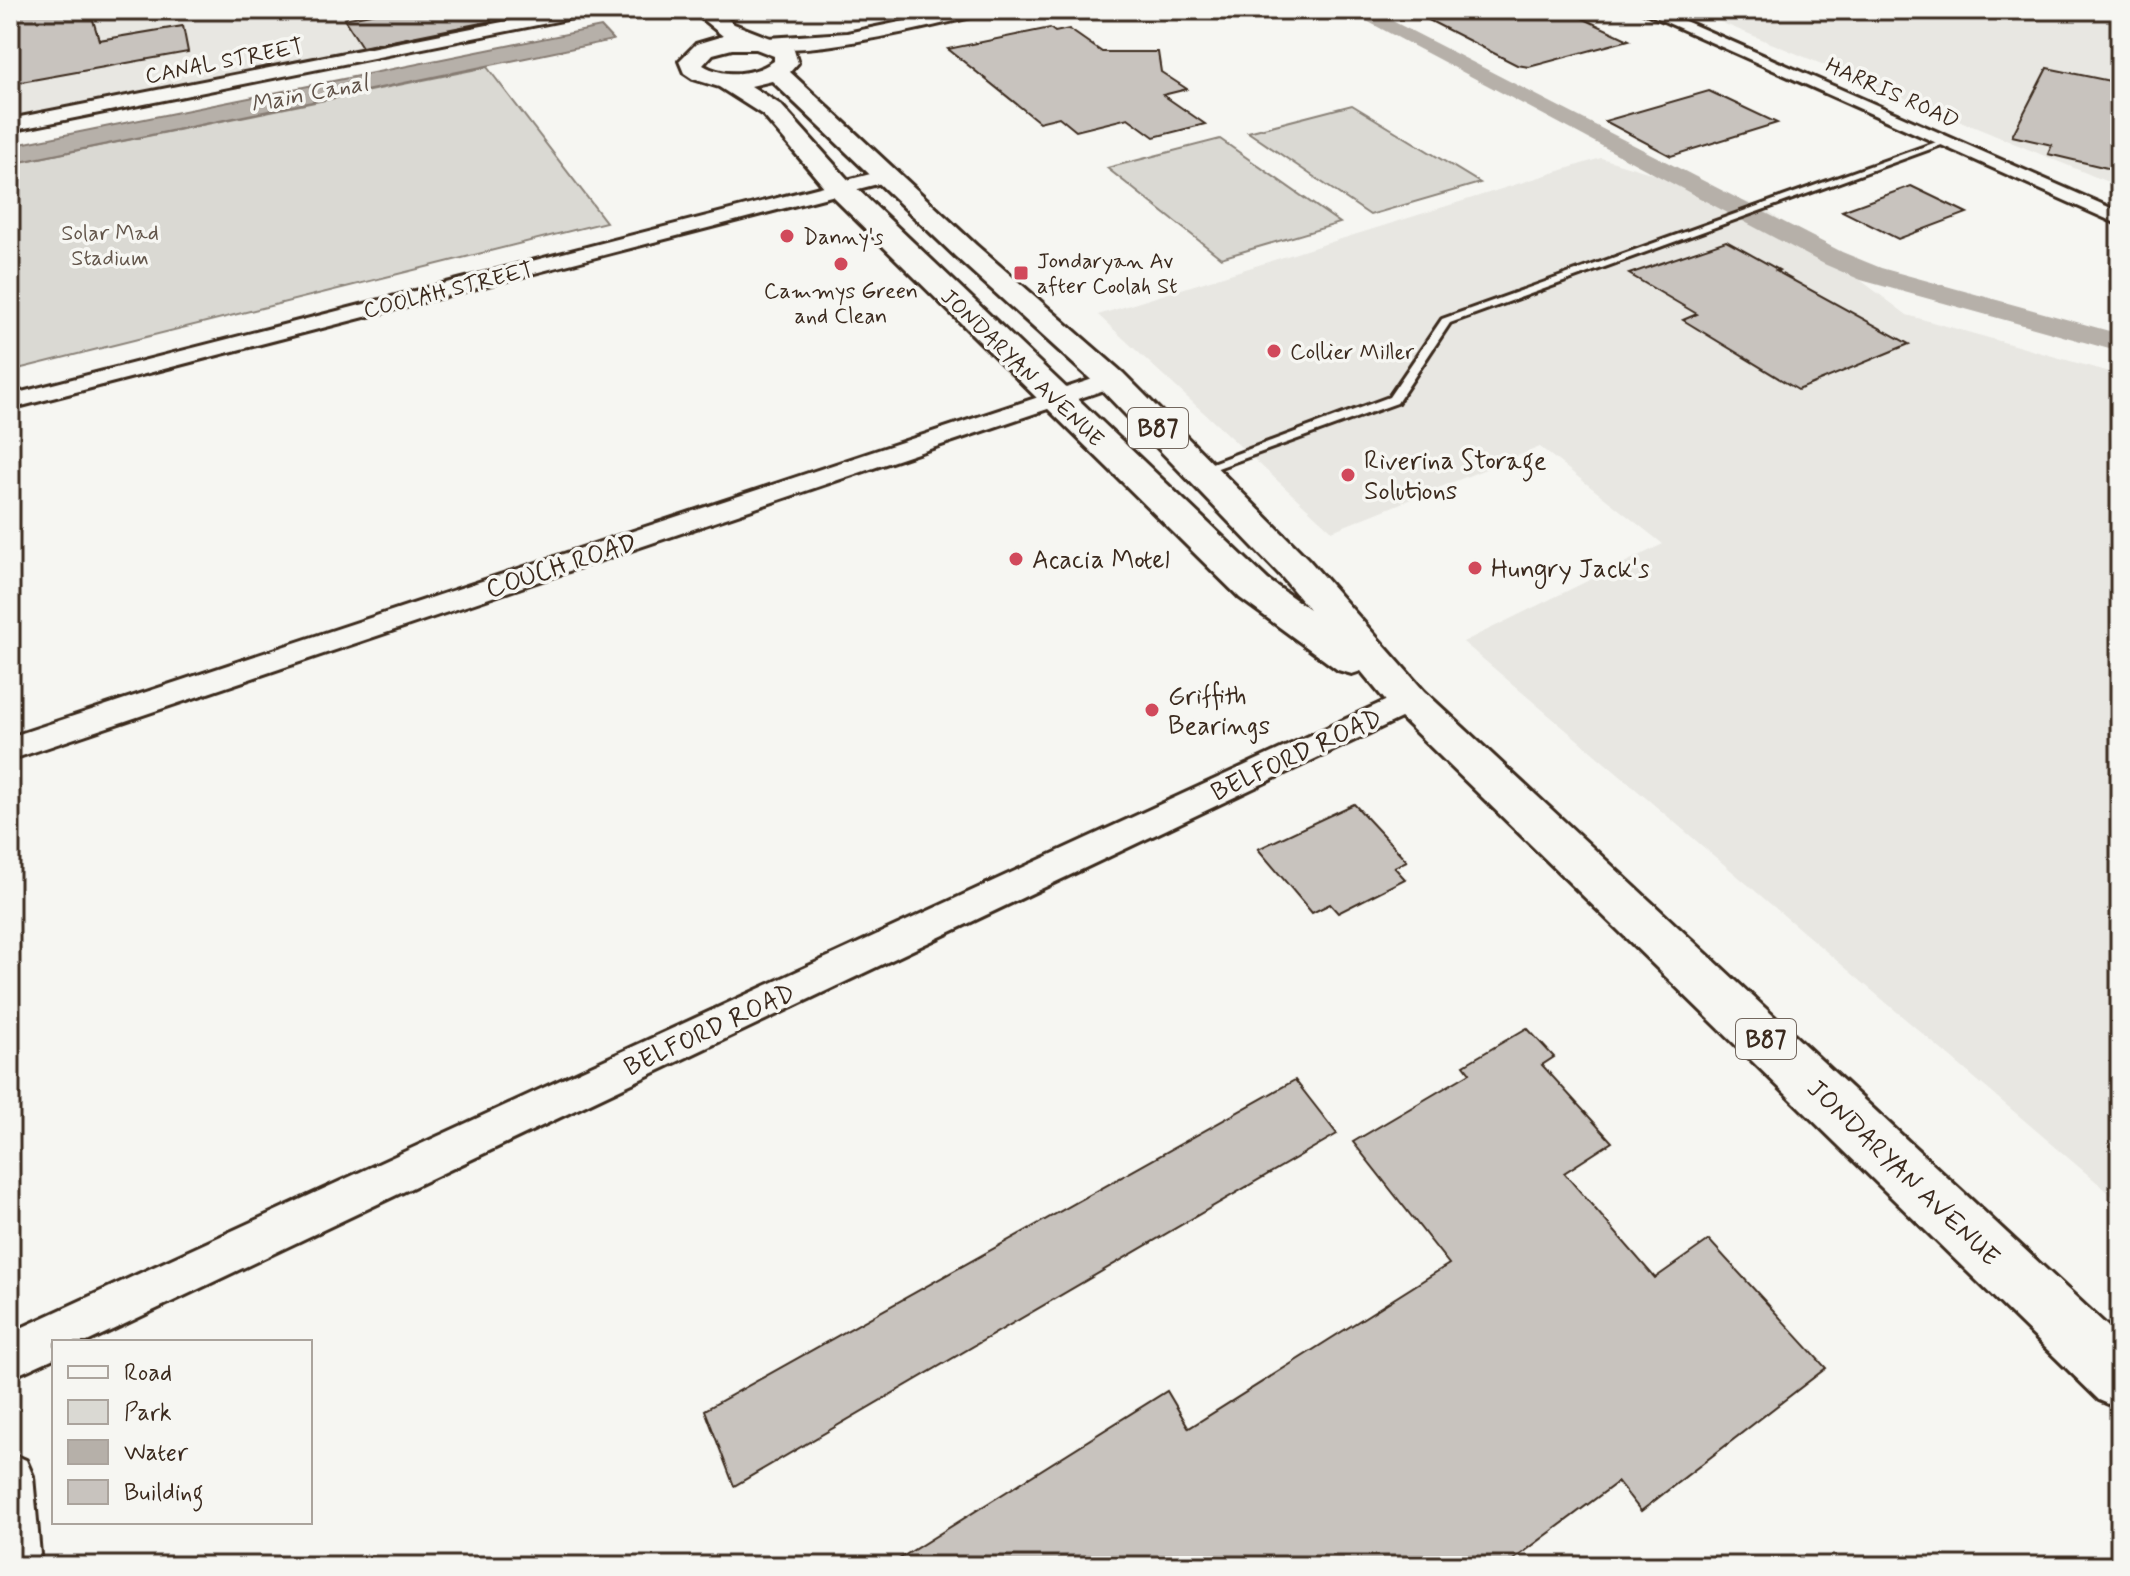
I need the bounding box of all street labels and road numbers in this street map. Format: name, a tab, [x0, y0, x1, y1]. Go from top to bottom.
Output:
street label: CANAL STREET	[143, 33, 306, 91]
street label: HARRIS ROAD	[1821, 52, 1963, 136]
street label: COOLAH STREET	[361, 256, 536, 326]
street label: JONDARYAN AVENUE	[934, 283, 1109, 454]
road number: B87	[1128, 408, 1188, 448]
street label: COUCH ROAD	[482, 527, 641, 607]
street label: BELFORD ROAD	[1206, 701, 1388, 810]
street label: BELFORD ROAD	[619, 976, 801, 1085]
road number: B87	[1736, 1019, 1796, 1059]
street label: JONDARYAN AVENUE	[1799, 1072, 2006, 1274]

